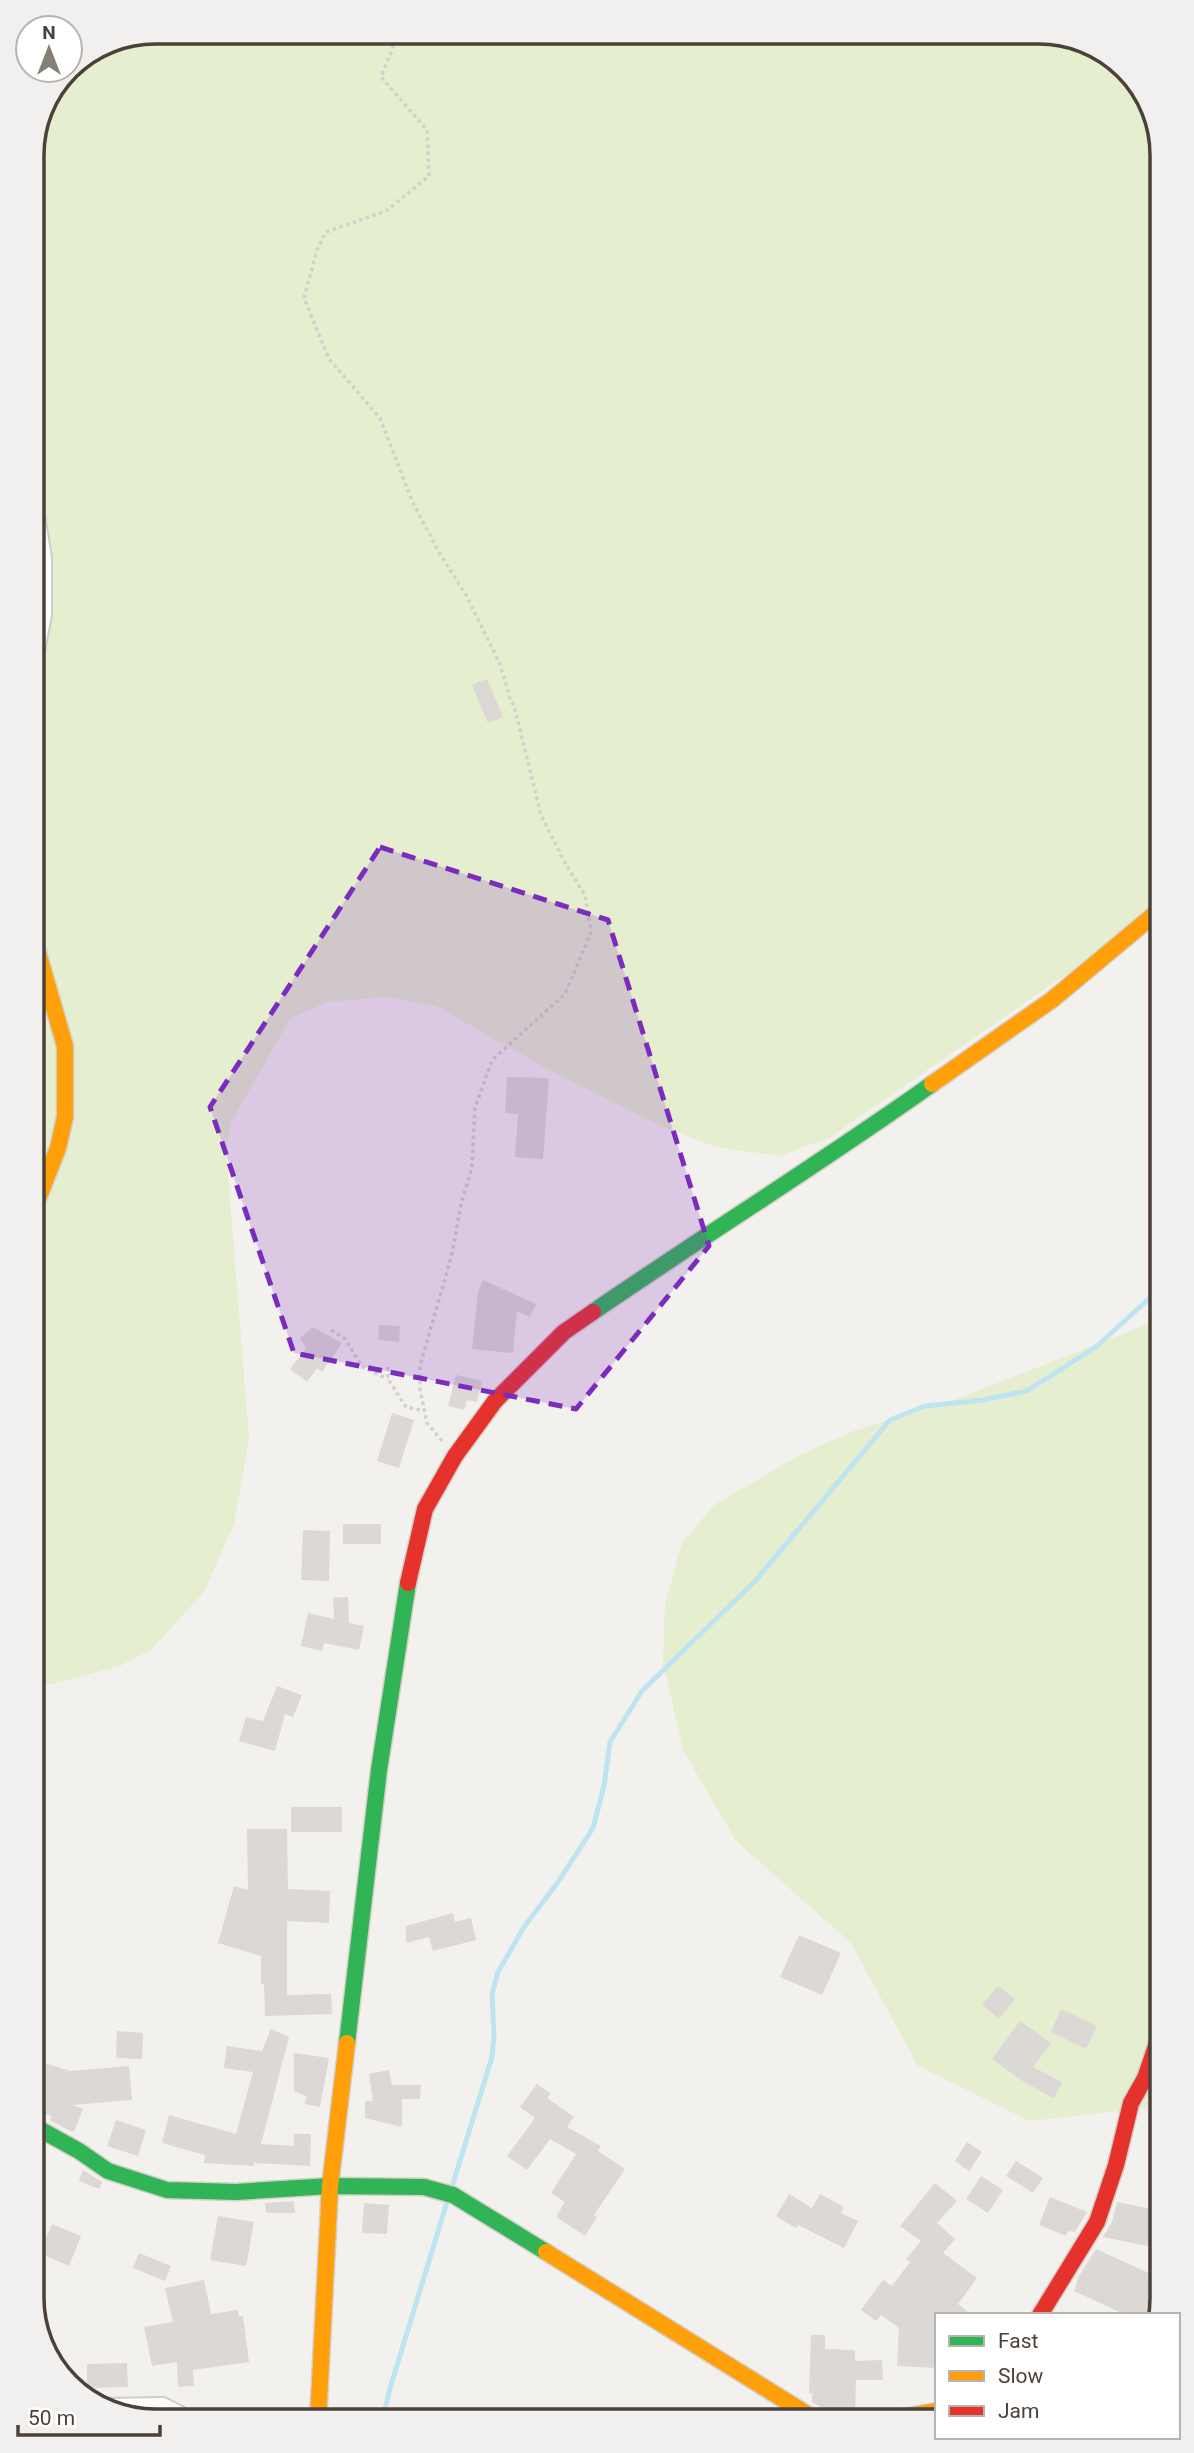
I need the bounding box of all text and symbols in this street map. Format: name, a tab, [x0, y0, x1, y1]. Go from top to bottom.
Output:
north arrow	[14, 14, 84, 84]
text: N	[42, 21, 56, 44]
legend	[935, 2313, 1180, 2439]
text: Fast	[998, 2329, 1039, 2353]
text: Slow	[998, 2364, 1044, 2388]
scale bar	[18, 2394, 159, 2438]
text: Jam	[998, 2399, 1039, 2423]
text: 50 m	[28, 2406, 75, 2430]

